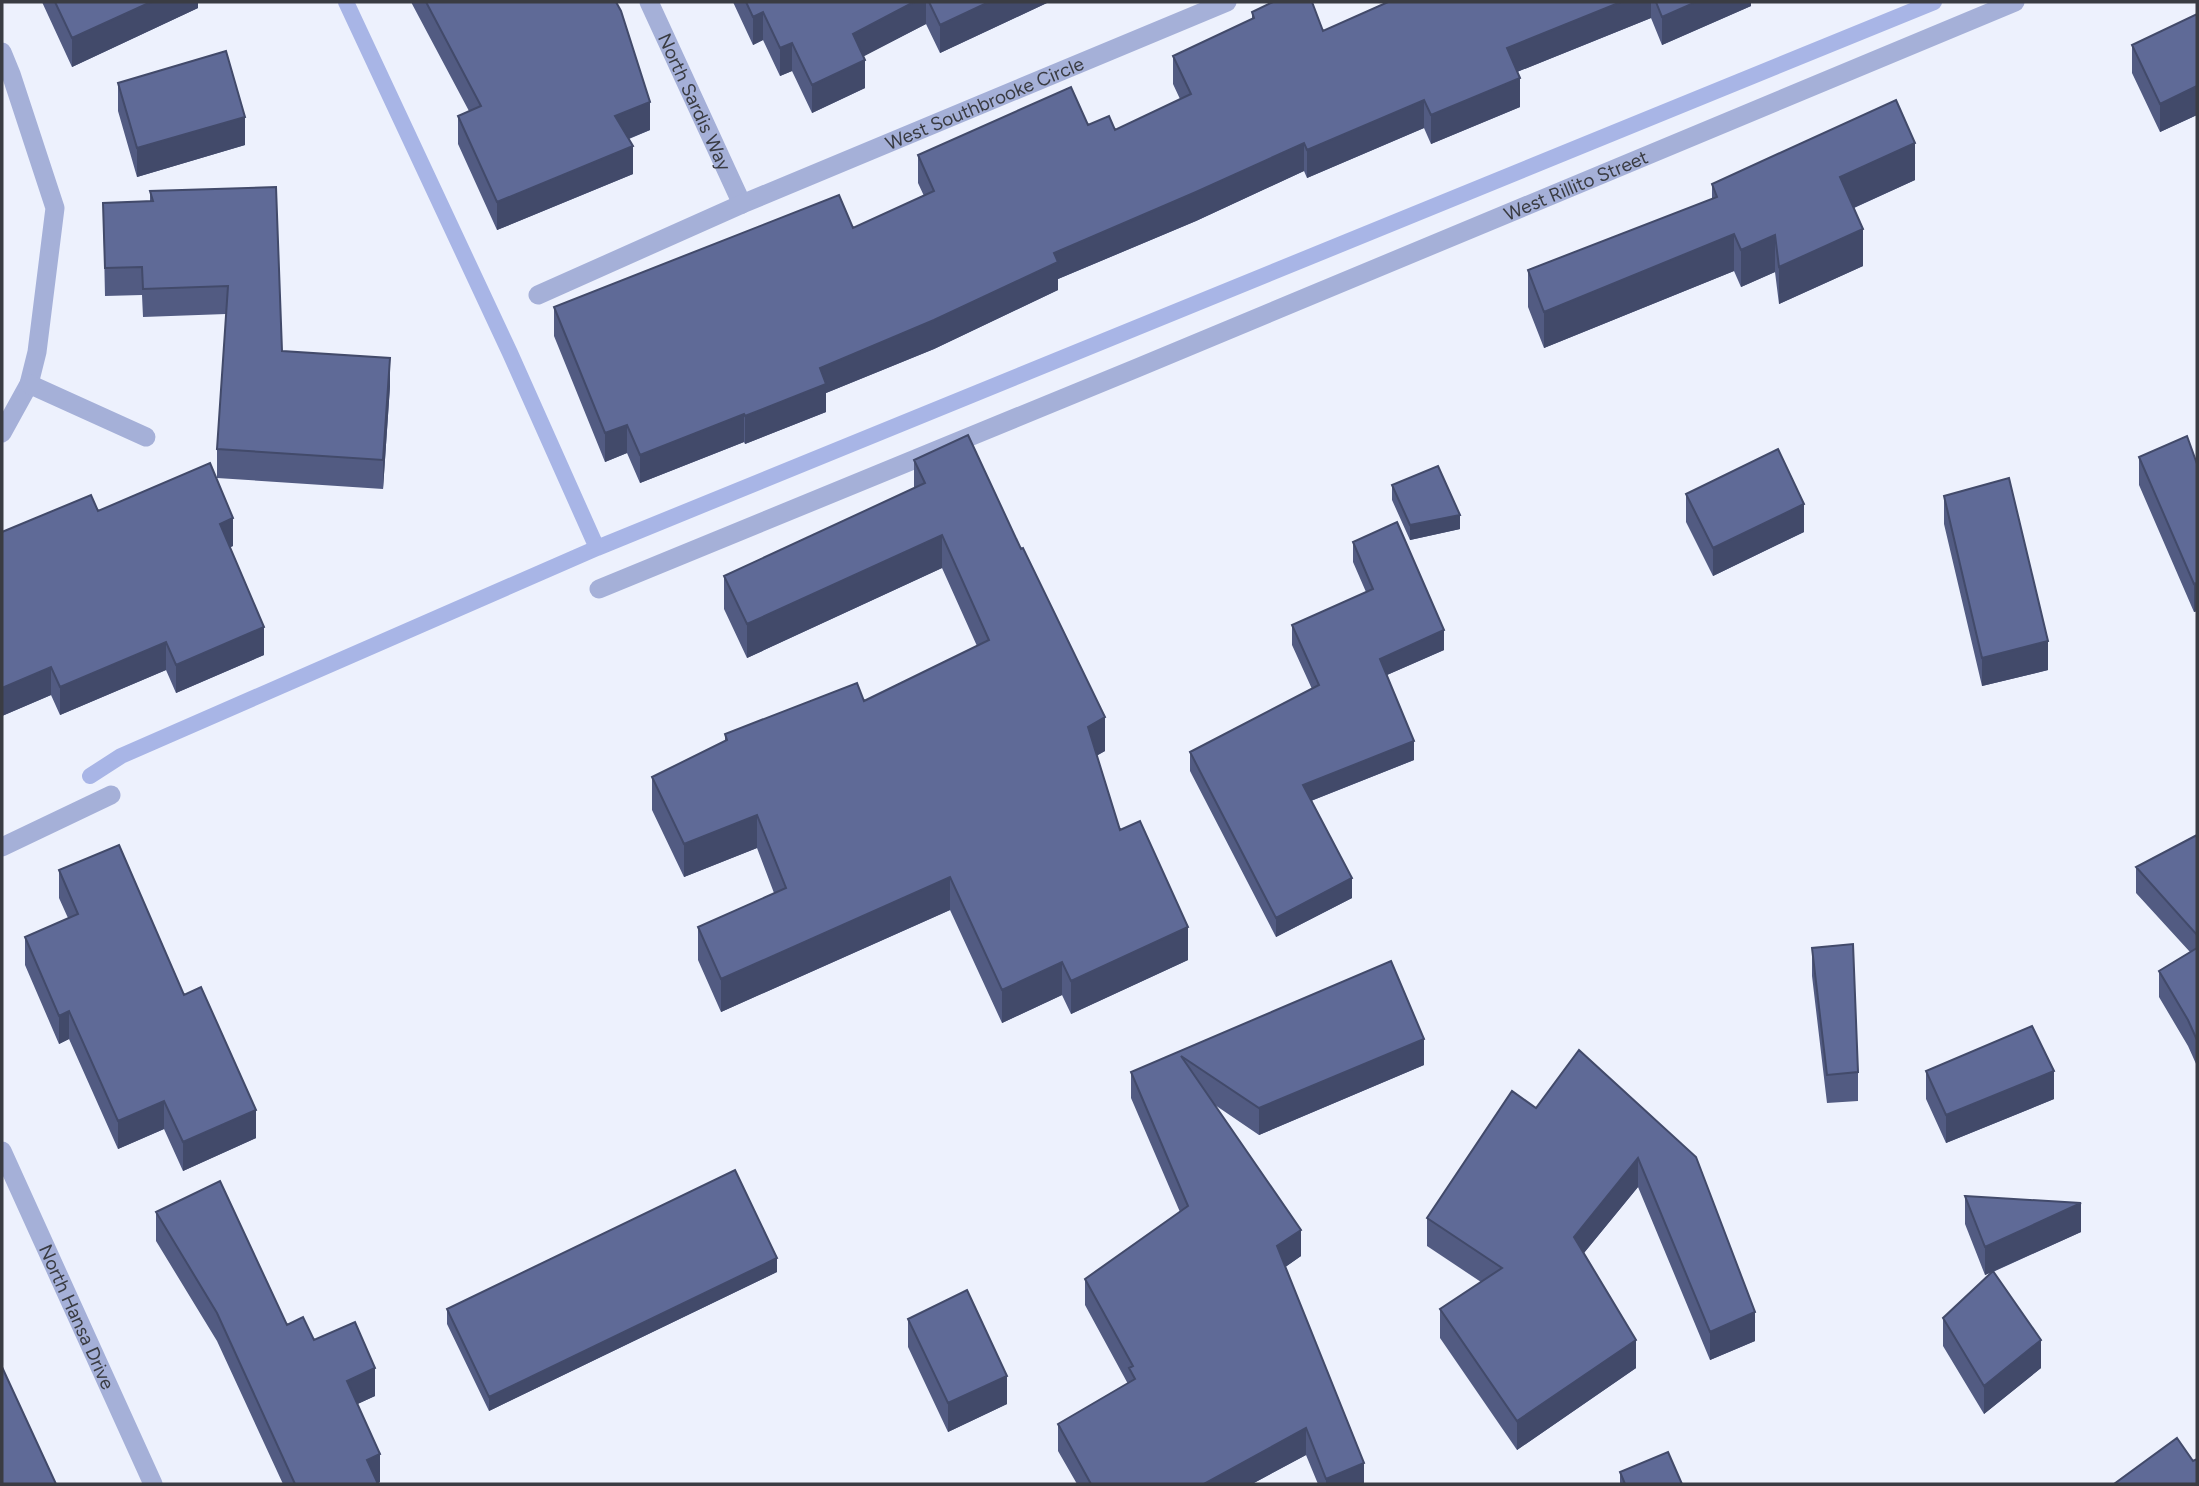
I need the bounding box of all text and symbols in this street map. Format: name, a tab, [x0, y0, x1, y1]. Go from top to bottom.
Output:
street label: North Sardis Way	[653, 30, 737, 174]
street label: West Southbrooke Circle	[882, 51, 1087, 155]
street label: West Rillito Street	[1500, 145, 1651, 225]
street label: North Hansa Drive	[34, 1241, 120, 1393]

